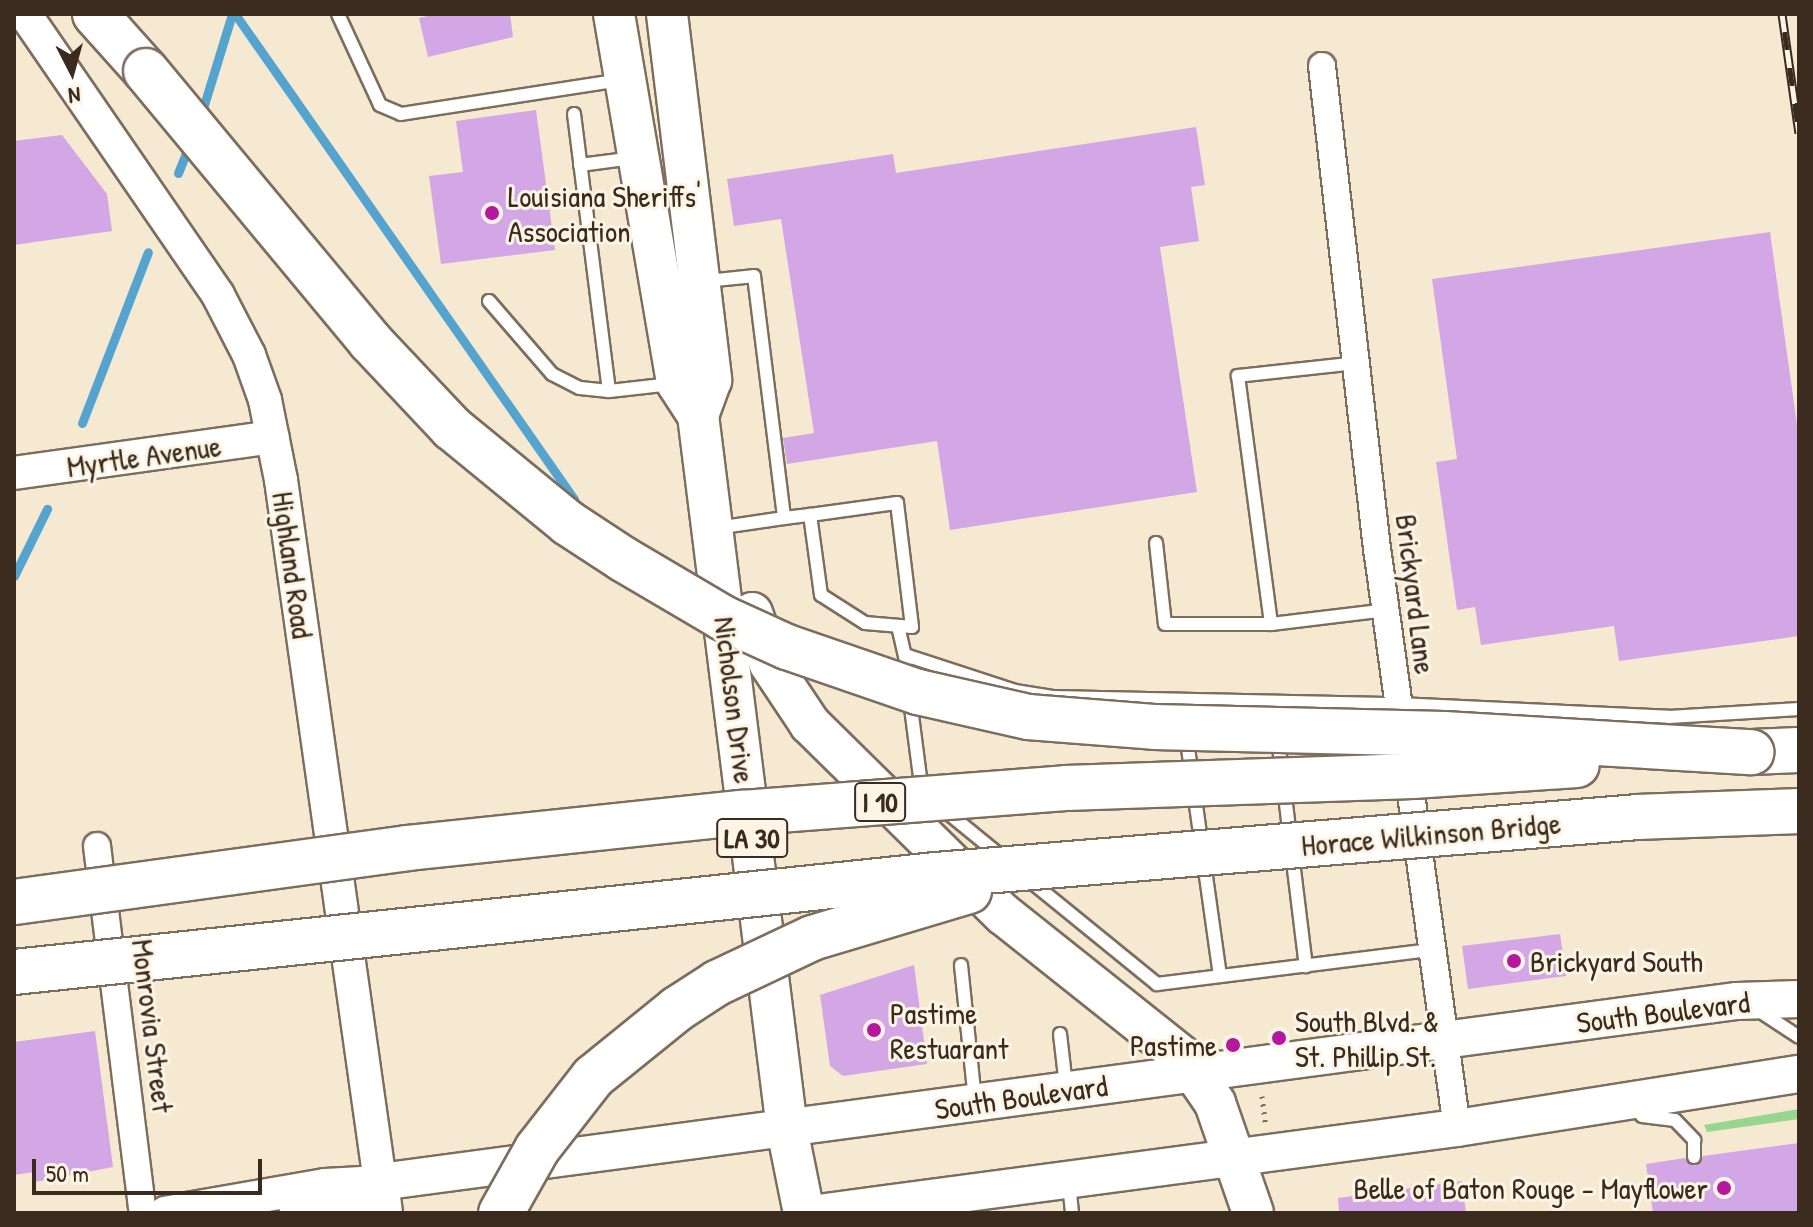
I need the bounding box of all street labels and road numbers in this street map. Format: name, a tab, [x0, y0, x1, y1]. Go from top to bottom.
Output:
street label: Myrtle Avenue	[65, 427, 223, 485]
street label: Highland Road	[265, 489, 321, 641]
street label: Brickyard Lane	[1388, 512, 1444, 676]
street label: Nicholson Drive	[707, 615, 763, 785]
road number: I 10	[854, 778, 906, 826]
street label: Horace Wilkinson Bridge	[1300, 805, 1562, 863]
road number: LA 30	[716, 814, 788, 862]
street label: Monrovia Street	[125, 937, 181, 1115]
street label: South Boulevard	[1574, 984, 1752, 1040]
street label: South Boulevard	[932, 1067, 1110, 1127]

